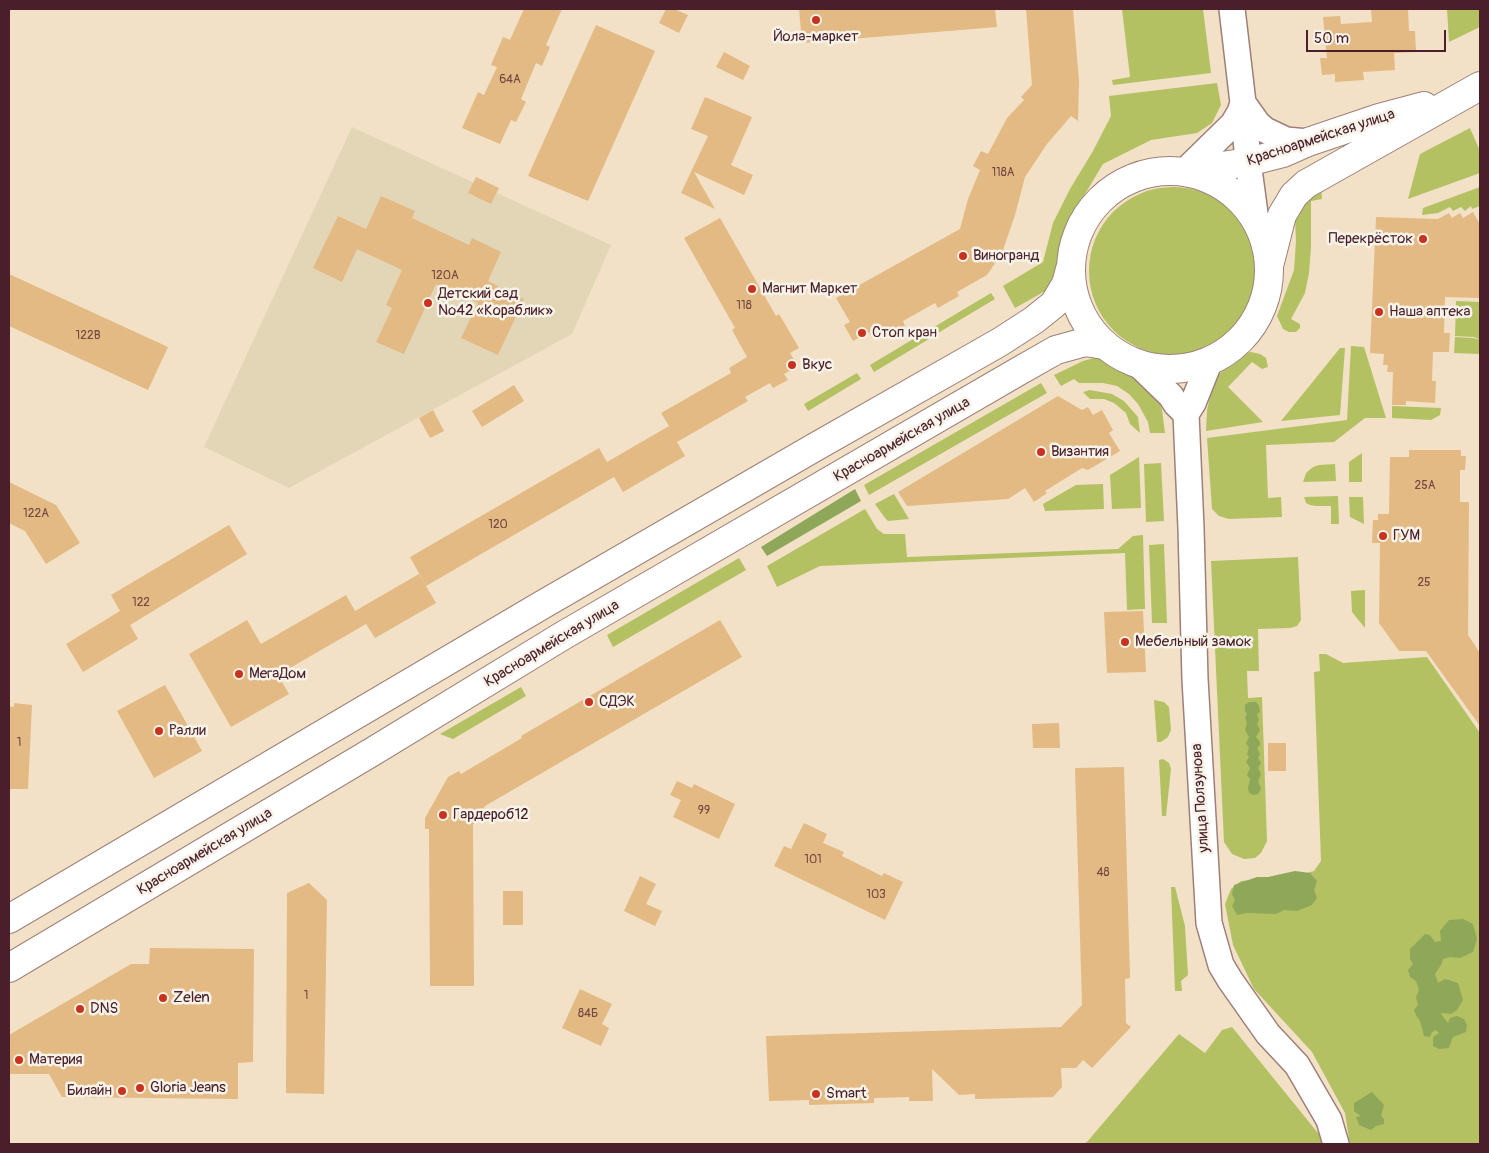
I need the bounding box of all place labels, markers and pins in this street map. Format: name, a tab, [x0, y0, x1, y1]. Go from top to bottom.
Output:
marker: Йола-маркет	[810, 14, 822, 26]
place label: Йола-маркет	[774, 28, 858, 46]
place label: Перекрёсток	[1329, 230, 1413, 248]
marker: Перекрёсток	[1417, 233, 1429, 245]
place label: Виногранд	[973, 247, 1039, 265]
marker: Виногранд	[957, 250, 969, 262]
place label: Магнит Маркет	[762, 280, 857, 298]
marker: Магнит Маркет	[746, 283, 758, 295]
place label: Детский сад №42 «Кораблик»	[438, 285, 553, 320]
marker: Детский сад №42 «Кораблик»	[422, 297, 434, 309]
place label: Наша аптека	[1389, 303, 1471, 321]
marker: Наша аптека	[1373, 306, 1385, 318]
place label: Стоп кран	[872, 324, 937, 342]
marker: Стоп кран	[856, 327, 868, 339]
place label: Вкус	[802, 356, 832, 374]
marker: Вкус	[786, 359, 798, 371]
place label: Византия	[1051, 443, 1109, 461]
marker: Византия	[1035, 446, 1047, 458]
place label: ГУМ	[1393, 527, 1420, 545]
marker: ГУМ	[1377, 530, 1389, 542]
place label: Мебельный замок	[1135, 633, 1251, 651]
marker: Мебельный замок	[1119, 636, 1131, 648]
place label: МегаДом	[249, 665, 306, 683]
marker: МегаДом	[233, 668, 245, 680]
place label: СДЭК	[599, 693, 635, 711]
marker: СДЭК	[583, 696, 595, 708]
place label: Ралли	[169, 722, 206, 740]
marker: Ралли	[153, 725, 165, 737]
place label: Гардероб12	[453, 806, 529, 824]
marker: Гардероб12	[437, 809, 449, 821]
place label: Zelen	[173, 989, 210, 1007]
marker: Zelen	[157, 992, 169, 1004]
place label: DNS	[90, 1000, 118, 1018]
marker: DNS	[74, 1003, 86, 1015]
place label: Материя	[29, 1051, 82, 1069]
marker: Материя	[13, 1054, 25, 1066]
place label: Gloria Jeans	[150, 1079, 226, 1097]
place label: Билайн	[67, 1082, 112, 1100]
marker: Gloria Jeans	[134, 1082, 146, 1094]
marker: Билайн	[116, 1085, 128, 1097]
place label: Smart	[826, 1085, 866, 1103]
marker: Smart	[810, 1088, 822, 1100]

